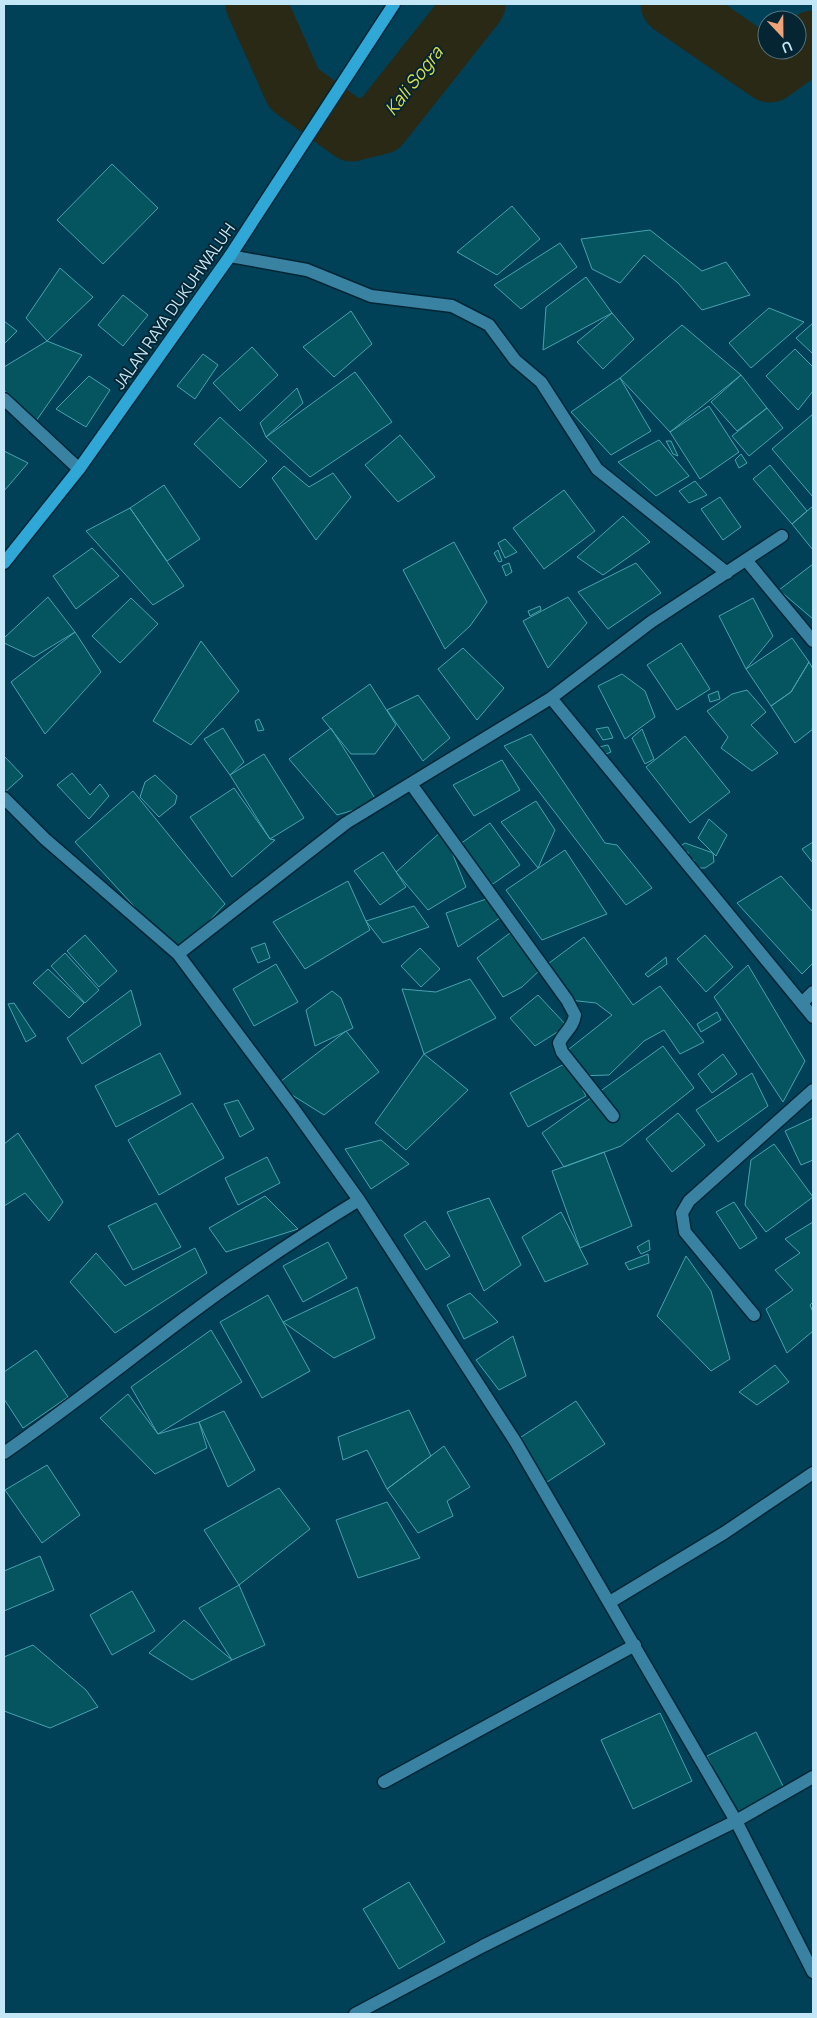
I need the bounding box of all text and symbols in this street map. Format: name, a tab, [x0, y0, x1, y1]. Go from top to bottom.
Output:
north arrow	[757, 10, 807, 60]
text: U	[779, 37, 795, 58]
water label: Kali Sogra	[379, 40, 448, 120]
street label: JALAN RAYA DUKUHWALUH	[108, 219, 240, 393]

